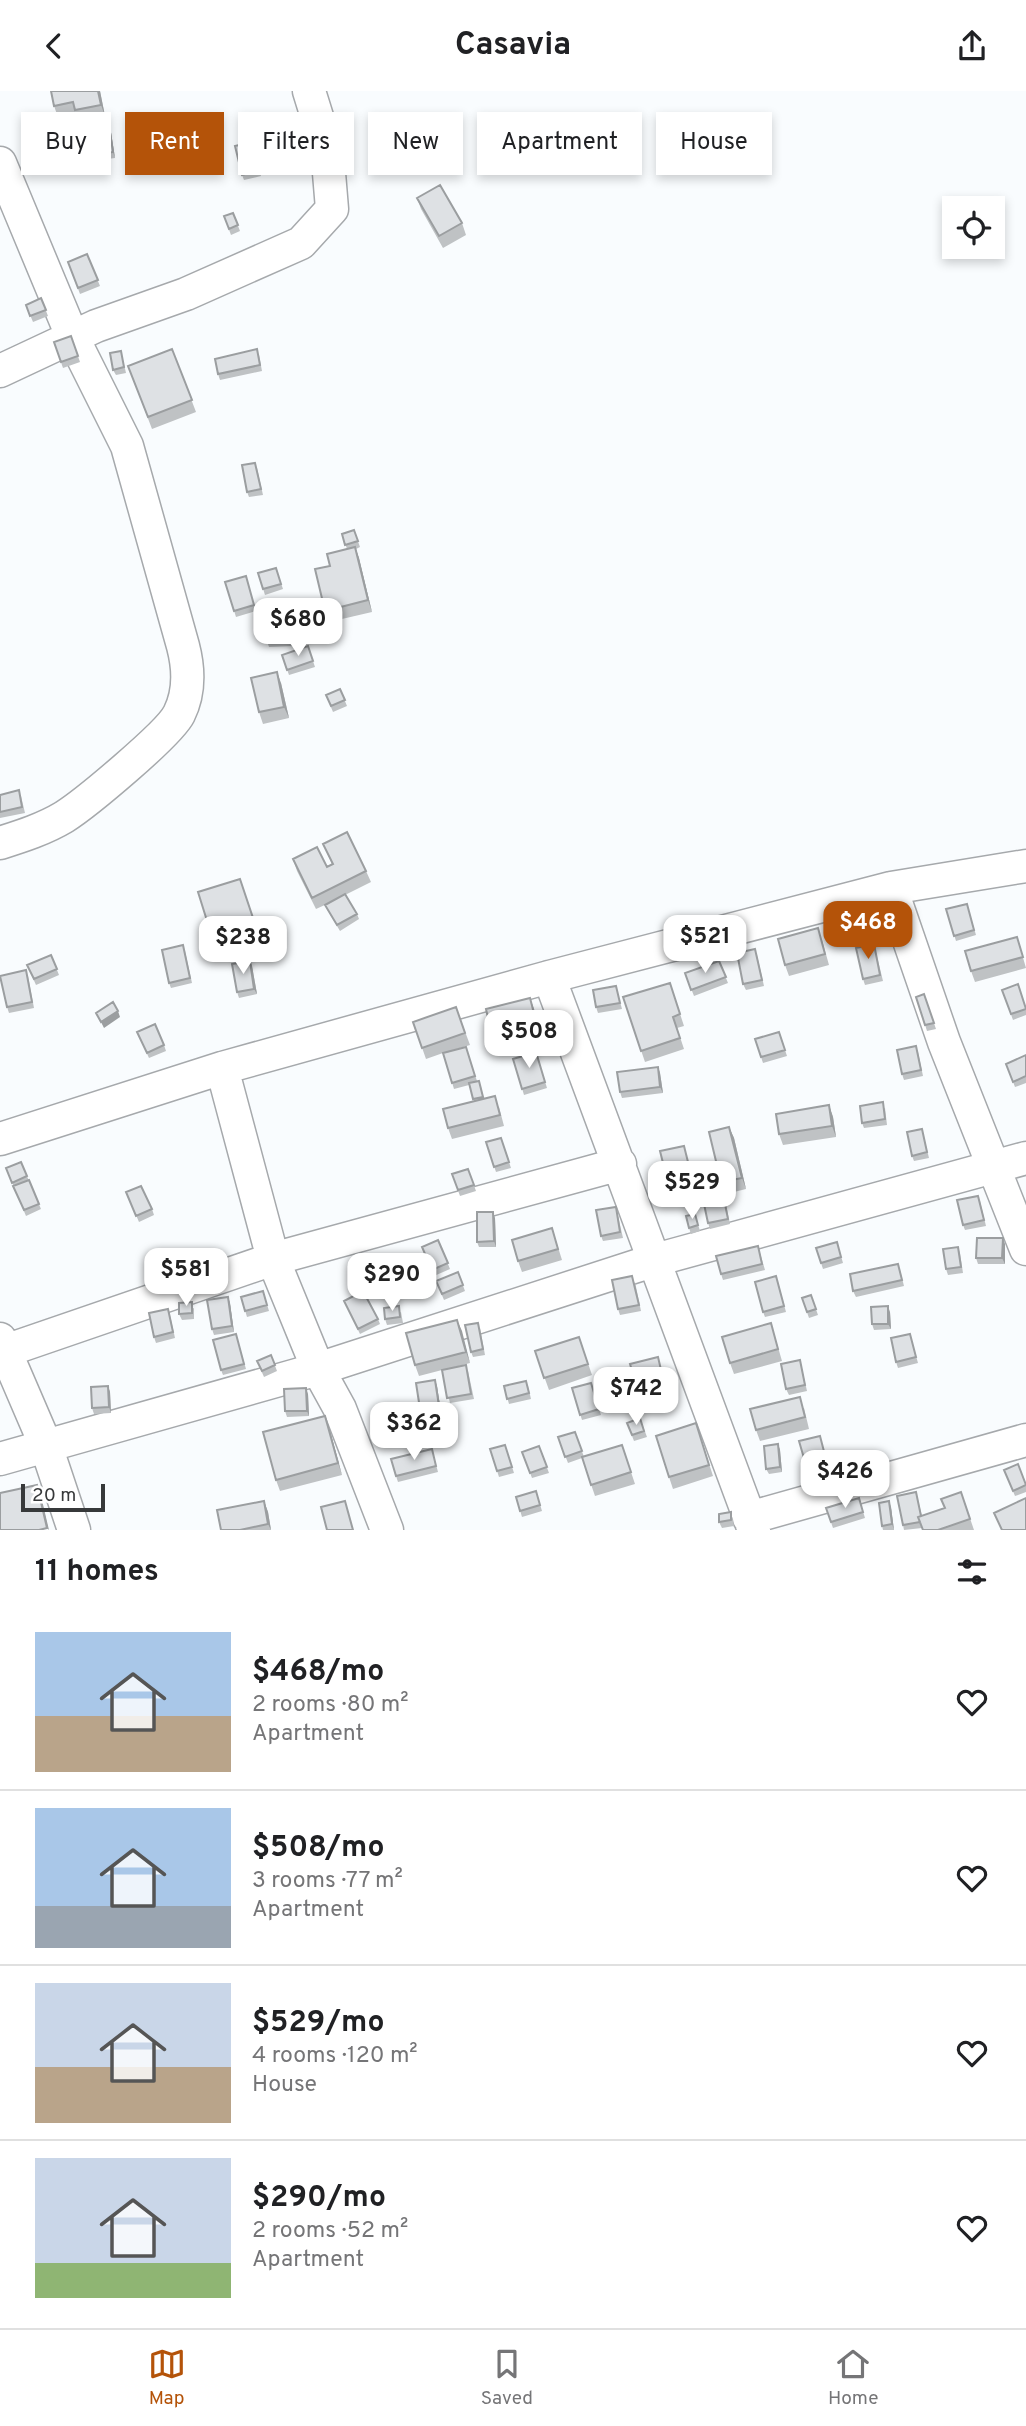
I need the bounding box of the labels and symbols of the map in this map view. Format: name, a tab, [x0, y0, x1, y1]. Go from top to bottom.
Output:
pin: $680	[257, 599, 339, 658]
pin: $468	[827, 901, 909, 961]
pin: $521	[664, 915, 746, 975]
pin: $238	[202, 917, 284, 976]
pin: $508	[488, 1011, 570, 1070]
pin: $529	[651, 1161, 733, 1221]
pin: $581	[145, 1249, 227, 1308]
pin: $290	[351, 1253, 433, 1313]
pin: $742	[595, 1367, 677, 1427]
pin: $362	[373, 1403, 455, 1462]
pin: $426	[804, 1451, 886, 1510]
scale bar	[21, 1481, 105, 1513]

